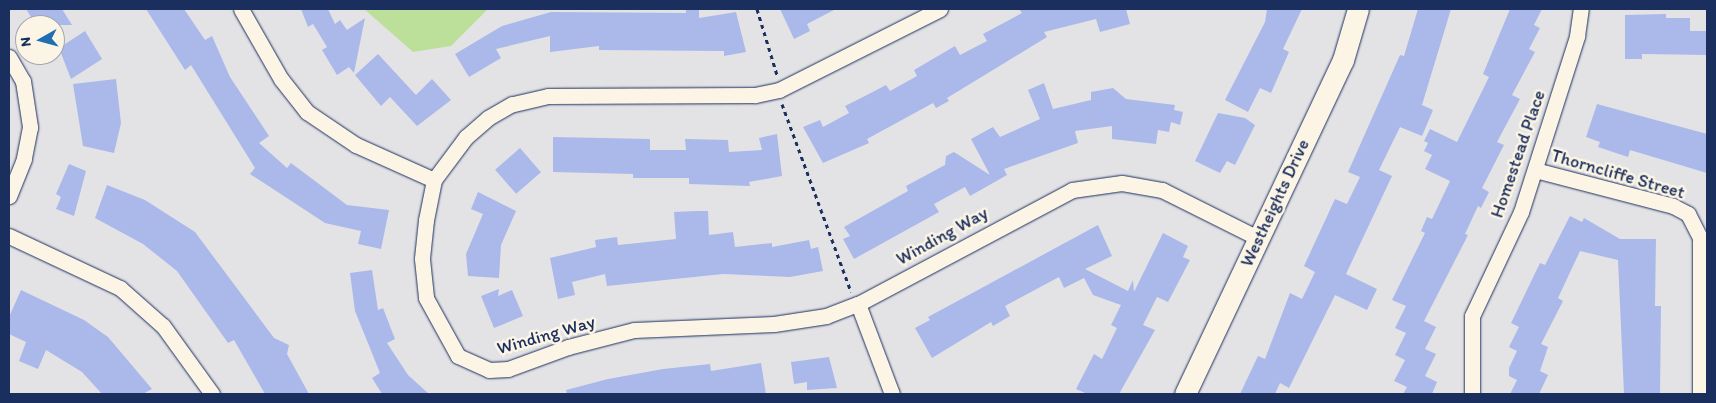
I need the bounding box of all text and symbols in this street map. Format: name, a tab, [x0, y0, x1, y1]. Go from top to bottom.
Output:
north arrow	[15, 15, 65, 65]
text: N	[17, 36, 35, 48]
street label: Homestead Place	[1486, 87, 1550, 221]
street label: Westheights Drive	[1236, 136, 1314, 270]
street label: Thorncliffe Street	[1549, 145, 1687, 203]
street label: Winding Way	[893, 202, 991, 270]
street label: Winding Way	[495, 311, 597, 359]

